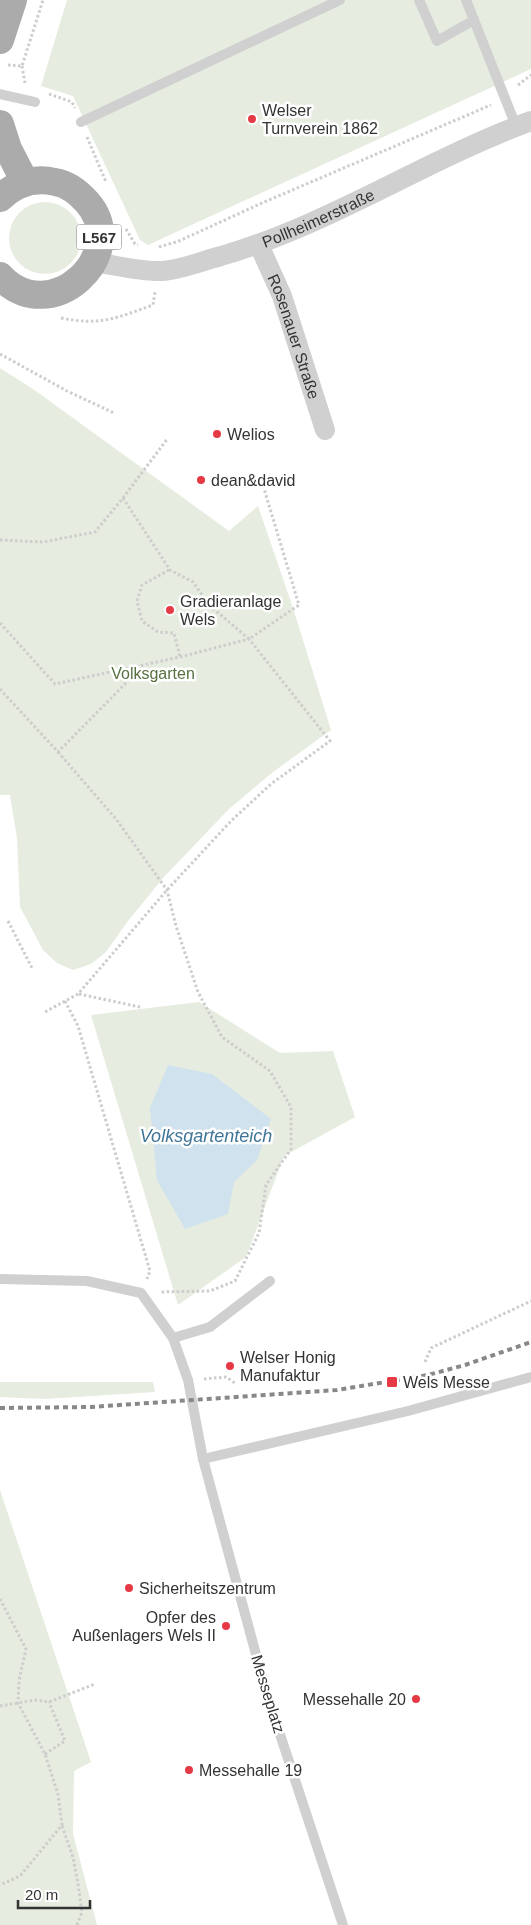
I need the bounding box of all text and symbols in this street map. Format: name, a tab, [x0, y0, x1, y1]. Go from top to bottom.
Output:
place label: Welser Turnverein 1862	[262, 102, 378, 137]
marker: Welser Turnverein 1862	[246, 113, 258, 125]
street label: Pollheimerstraße	[260, 186, 377, 250]
road number: L567	[76, 224, 122, 250]
street label: Rosenauer Straße	[265, 271, 323, 401]
place label: Welios	[227, 426, 275, 443]
marker: Welios	[211, 428, 223, 440]
place label: dean&david	[211, 472, 296, 489]
marker: dean&david	[195, 474, 207, 486]
place label: Gradieranlage Wels	[180, 593, 282, 628]
marker: Gradieranlage Wels	[164, 604, 176, 616]
park label: Volksgarten	[111, 665, 195, 682]
water label: Volksgartenteich	[140, 1126, 272, 1146]
place label: Welser Honig Manufaktur	[240, 1349, 336, 1384]
marker: Welser Honig Manufaktur	[224, 1360, 236, 1372]
place label: Wels Messe	[403, 1374, 490, 1391]
marker: Wels Messe	[385, 1375, 399, 1389]
place label: Sicherheitszentrum	[139, 1580, 276, 1597]
marker: Sicherheitszentrum	[123, 1582, 135, 1594]
place label: Opfer des Außenlagers Wels II	[72, 1609, 216, 1644]
marker: Opfer des Außenlagers Wels II	[220, 1620, 232, 1632]
street label: Messeplatz	[248, 1653, 288, 1735]
place label: Messehalle 20	[303, 1691, 406, 1708]
marker: Messehalle 20	[410, 1693, 422, 1705]
place label: Messehalle 19	[199, 1762, 302, 1779]
marker: Messehalle 19	[183, 1764, 195, 1776]
scale bar	[18, 1878, 90, 1910]
text: 20 m	[25, 1886, 58, 1903]

